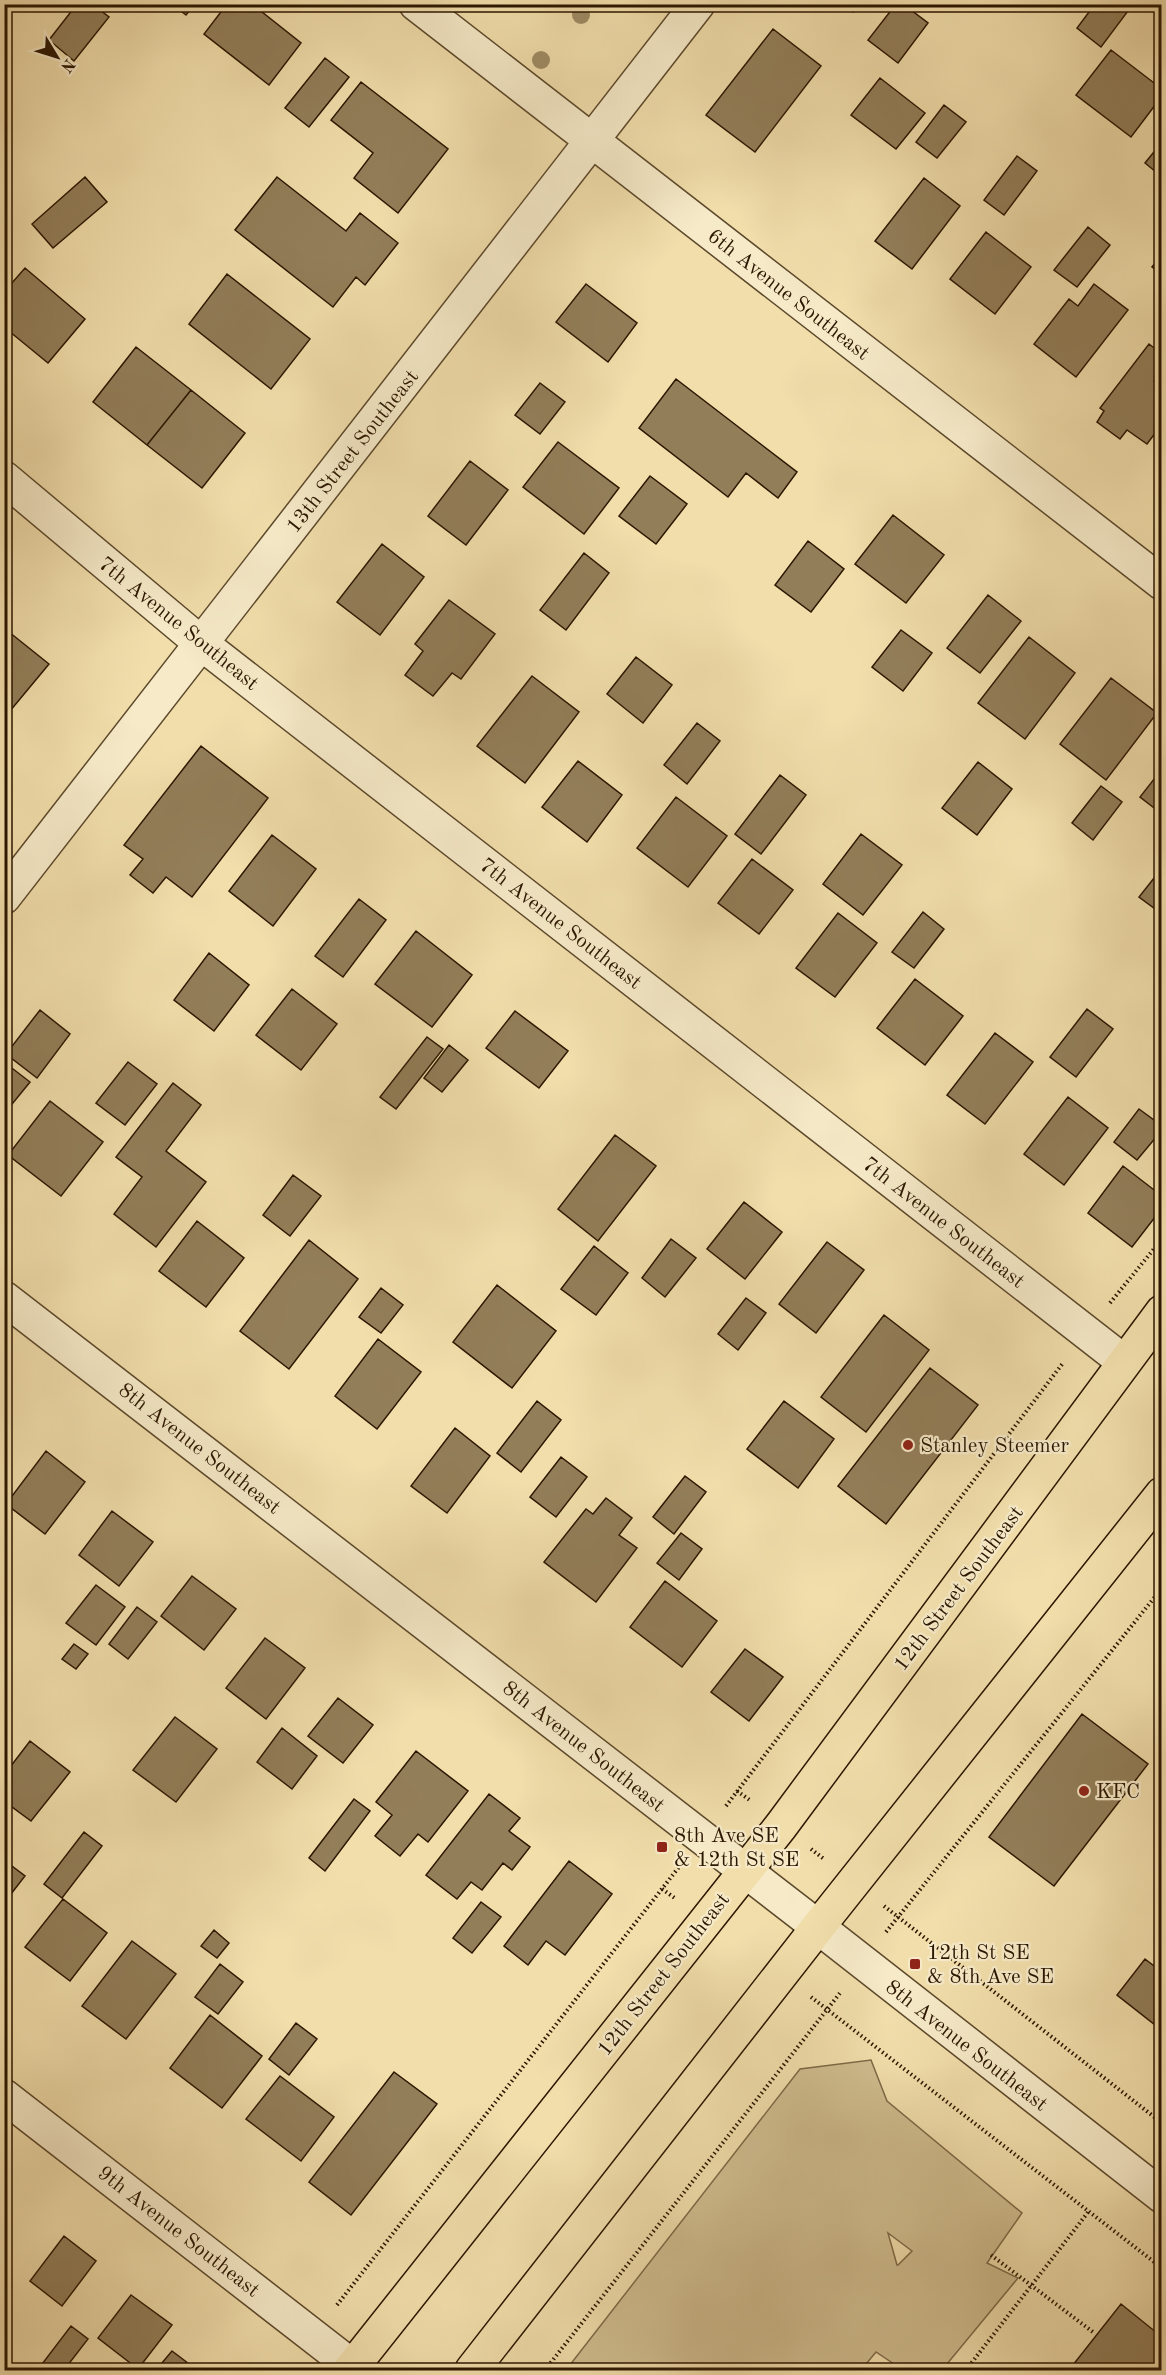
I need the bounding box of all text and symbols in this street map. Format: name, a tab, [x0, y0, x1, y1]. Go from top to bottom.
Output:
north arrow	[27, 27, 87, 87]
text: N	[57, 55, 77, 75]
street label: 6th Avenue Southeast	[703, 226, 873, 365]
street label: 13th Street Southeast	[283, 366, 423, 537]
street label: 7th Avenue Southeast	[94, 553, 262, 695]
street label: 7th Avenue Southeast	[475, 855, 645, 994]
street label: 7th Avenue Southeast	[858, 1154, 1028, 1293]
street label: 8th Avenue Southeast	[114, 1380, 284, 1519]
place label: Stanley Steemer	[920, 1436, 1069, 1457]
marker: Stanley Steemer	[901, 1438, 915, 1452]
street label: 12th Street Southeast	[890, 1503, 1028, 1675]
street label: 8th Avenue Southeast	[498, 1678, 668, 1817]
place label: KFC	[1096, 1782, 1140, 1803]
marker: KFC	[1077, 1784, 1091, 1798]
place label: 8th Ave SE & 12th St SE	[674, 1826, 799, 1871]
marker: 8th Ave SE & 12th St SE	[655, 1840, 669, 1854]
street label: 12th Street Southeast	[594, 1889, 734, 2060]
place label: 12th St SE & 8th Ave SE	[927, 1943, 1054, 1988]
marker: 12th St SE & 8th Ave SE	[908, 1957, 922, 1971]
street label: 8th Avenue Southeast	[881, 1977, 1051, 2116]
street label: 9th Avenue Southeast	[93, 2163, 263, 2302]

